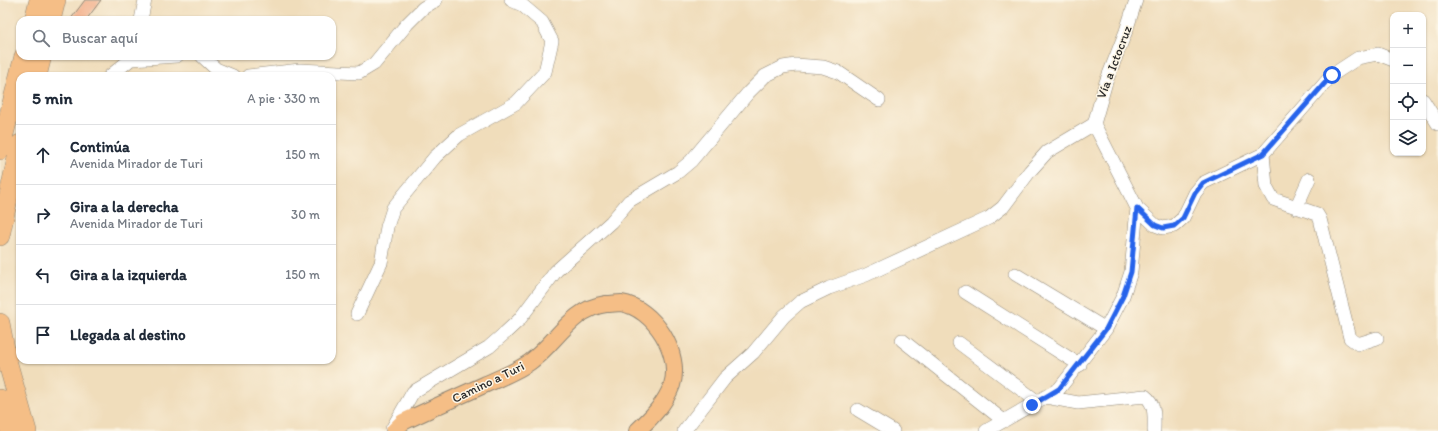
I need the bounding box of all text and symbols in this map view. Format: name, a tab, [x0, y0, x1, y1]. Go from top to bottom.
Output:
map controls	[1390, 12, 1426, 156]
button: +	[1390, 12, 1426, 48]
search box	[16, 16, 336, 60]
street label: Vía a Ictocruz	[1093, 23, 1135, 101]
icon: search	[30, 27, 52, 49]
text: Buscar aquí	[62, 29, 138, 47]
button: −	[1390, 48, 1426, 84]
route start	[1323, 66, 1341, 84]
button: locate	[1390, 84, 1426, 120]
text: 5 min	[32, 88, 72, 108]
text: A pie · 330 m	[247, 91, 320, 106]
button: layers	[1390, 120, 1426, 156]
text: Continúa	[70, 138, 130, 156]
icon: ahead	[32, 144, 54, 166]
text: 150 m	[285, 147, 320, 162]
text: Avenida Mirador de Turi	[70, 156, 203, 171]
text: Gira a la derecha	[70, 198, 179, 216]
icon: right	[32, 204, 54, 226]
text: 30 m	[291, 207, 320, 222]
text: Avenida Mirador de Turi	[70, 216, 203, 231]
icon: left	[32, 264, 54, 286]
text: Gira a la izquierda	[70, 266, 187, 284]
text: 150 m	[285, 267, 320, 282]
icon: arrive	[32, 324, 54, 346]
text: Llegada al destino	[70, 326, 186, 344]
street label: Camino a Turi	[449, 358, 527, 406]
route end	[1023, 396, 1041, 414]

